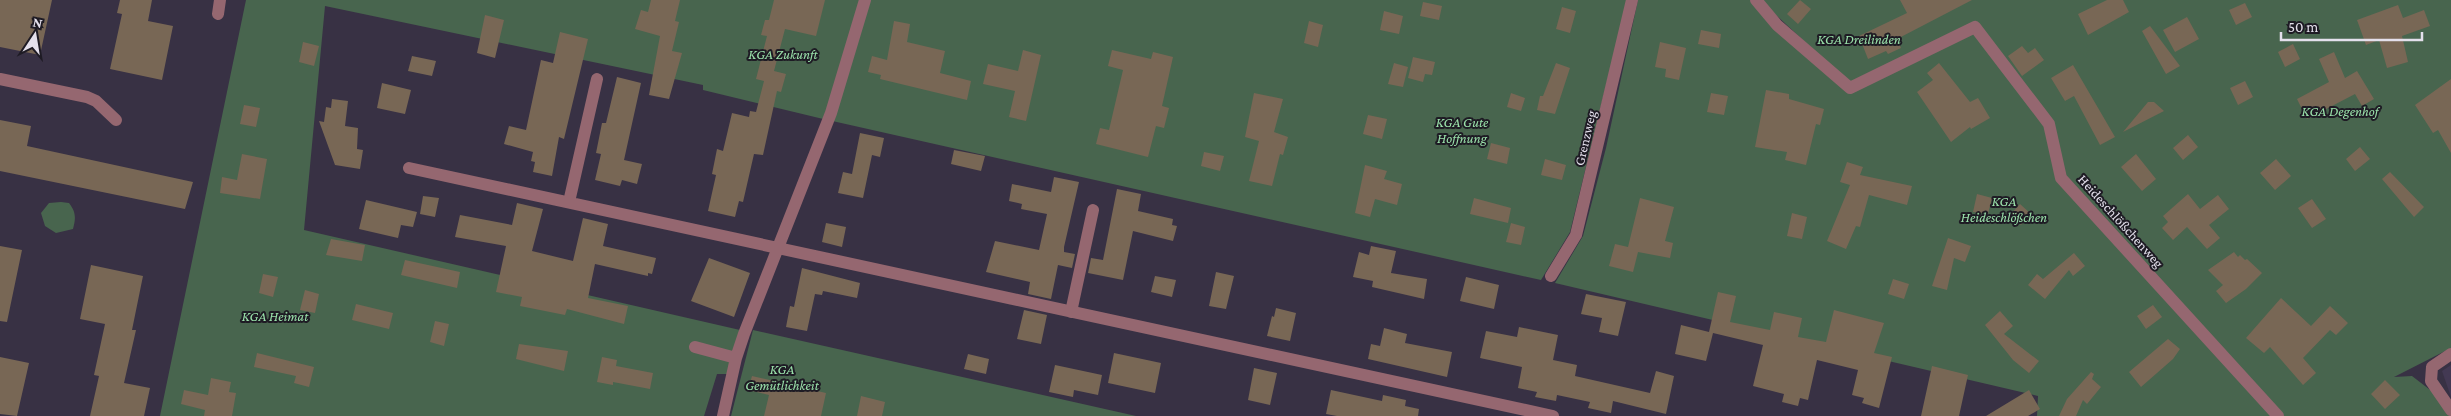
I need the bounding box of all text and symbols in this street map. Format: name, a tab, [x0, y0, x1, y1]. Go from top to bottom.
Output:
north arrow	[10, 10, 60, 60]
scale bar	[2281, 10, 2422, 42]
text: N	[31, 13, 44, 31]
text: 50 m	[2288, 19, 2318, 35]
park label: KGA Dreilinden	[1817, 31, 1901, 47]
park label: KGA Zukunft	[748, 46, 819, 62]
park label: KGA Degenhof	[2302, 103, 2381, 119]
street label: Grenzweg	[1571, 109, 1599, 167]
park label: KGA Gute Hoffnung	[1436, 114, 1489, 146]
street label: Heideschlößchenweg	[2075, 171, 2167, 271]
park label: KGA Heideschlößchen	[1961, 193, 2047, 225]
park label: KGA Heimat	[242, 308, 309, 324]
park label: KGA Gemütlichkeit	[745, 361, 820, 393]

